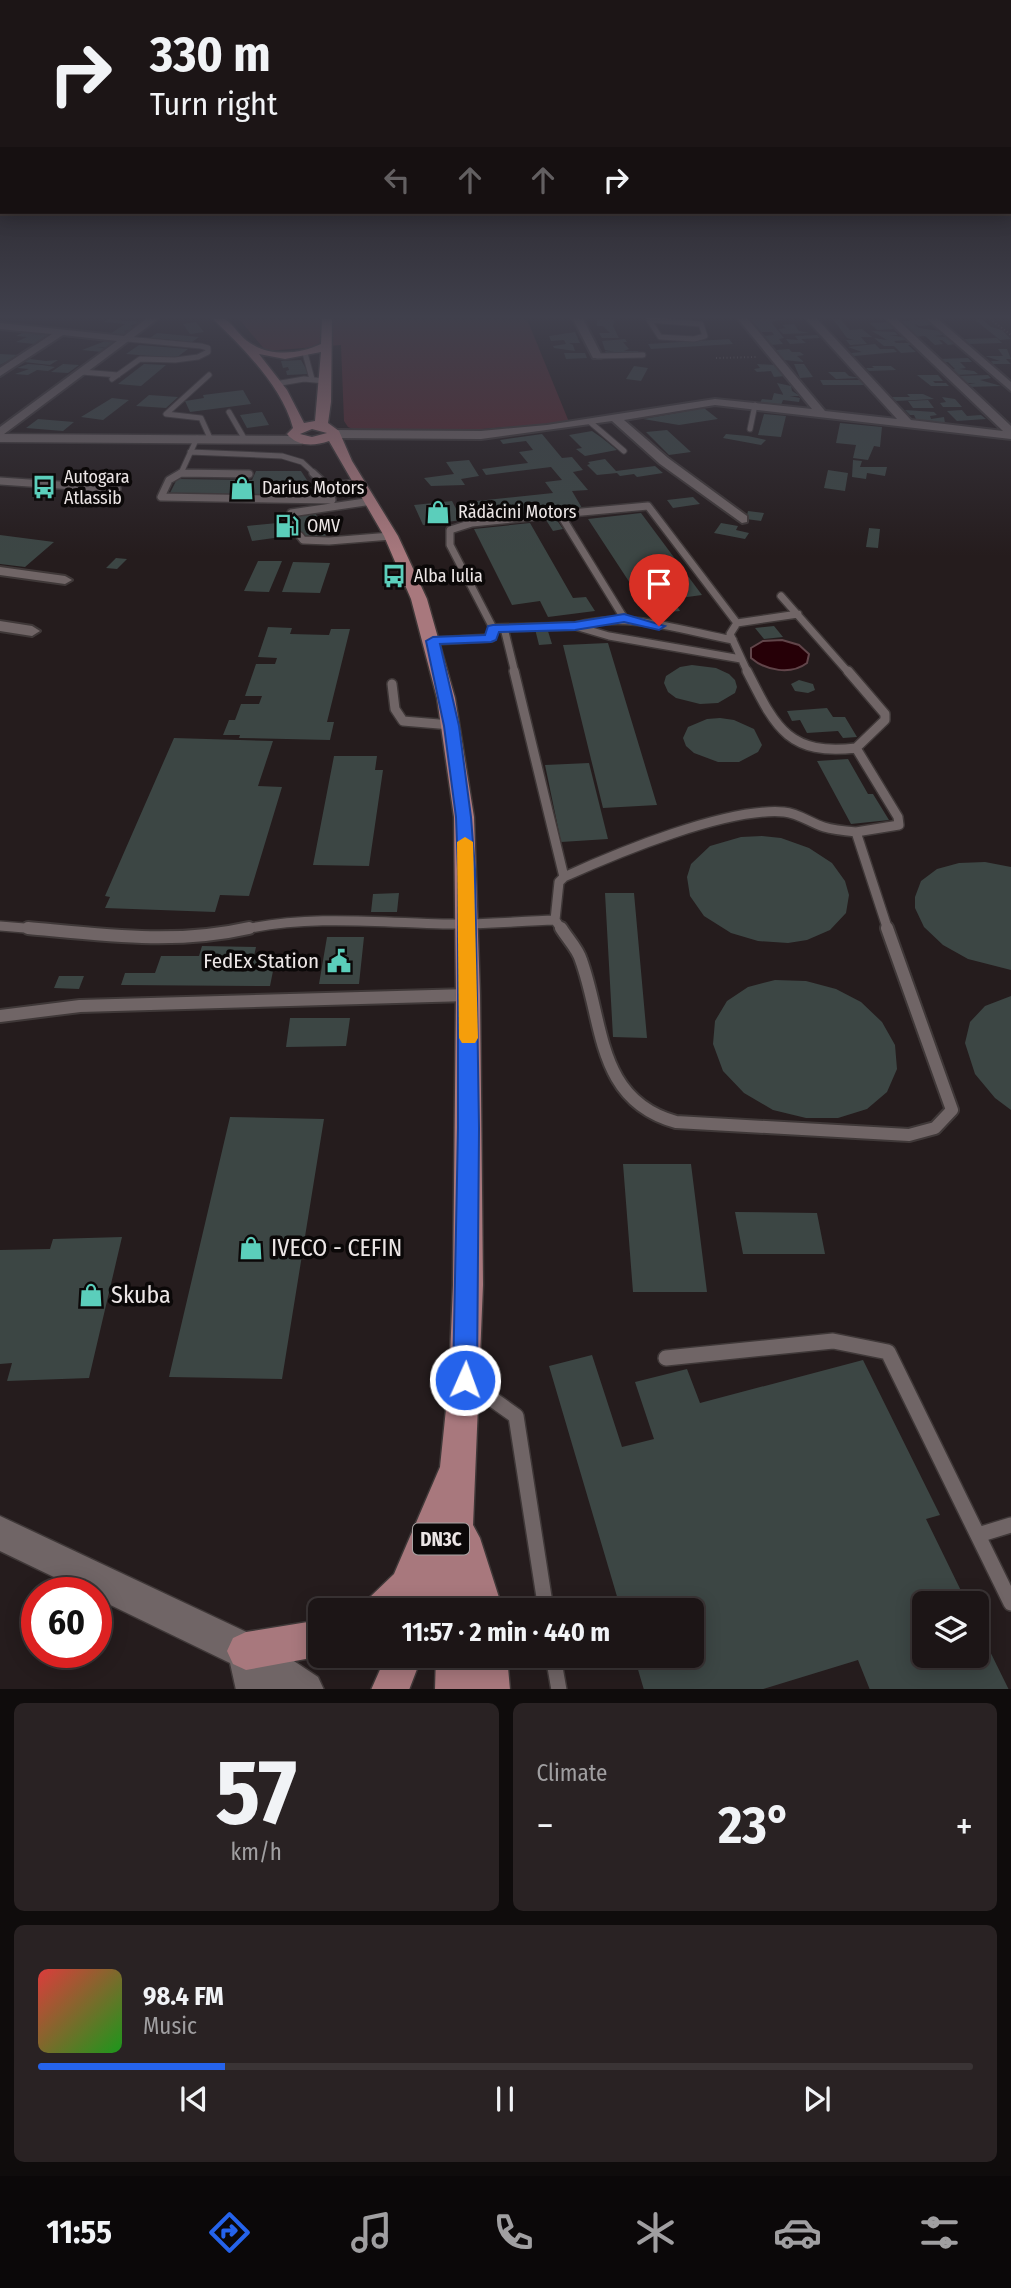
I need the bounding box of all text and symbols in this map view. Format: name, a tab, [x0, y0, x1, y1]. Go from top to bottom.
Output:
text: 330 m	[150, 25, 271, 84]
icon: right	[35, 28, 126, 119]
text: Turn right	[150, 85, 277, 123]
icon: left	[378, 161, 416, 199]
icon: ahead	[451, 161, 489, 199]
icon: ahead	[524, 161, 562, 199]
icon: right	[597, 161, 635, 199]
place label: Autogara Atlassib	[64, 466, 130, 509]
bus stop icon: Autogara Atlassib	[30, 473, 58, 501]
shop icon: Darius Motors	[228, 474, 256, 502]
place label: Darius Motors	[262, 477, 365, 499]
shop icon: Rădăcini Motors	[424, 498, 452, 526]
place label: Rădăcini Motors	[458, 501, 577, 523]
fuel station icon: OMV	[273, 512, 301, 540]
place label: OMV	[307, 515, 341, 537]
pin	[629, 554, 689, 626]
bus stop icon: Alba Iulia	[380, 562, 408, 590]
place label: Alba Iulia	[414, 565, 483, 587]
icon: arrive	[640, 565, 678, 603]
public building icon: FedEx Station	[325, 947, 353, 975]
place label: FedEx Station	[203, 948, 319, 974]
shop icon: IVECO - CEFIN	[237, 1234, 265, 1262]
place label: IVECO - CEFIN	[271, 1234, 402, 1262]
shop icon: Skuba	[77, 1281, 105, 1309]
place label: Skuba	[111, 1281, 171, 1309]
position arrow	[428, 1343, 502, 1417]
road number: DN3C	[413, 1524, 469, 1554]
speed limit sign: 60	[21, 1577, 112, 1668]
map controls	[912, 1591, 989, 1668]
button: layers	[912, 1591, 989, 1668]
text: 11:57 · 2 min · 440 m	[402, 1617, 610, 1648]
text: 57	[216, 1738, 297, 1847]
text: Climate	[537, 1759, 607, 1787]
text: 23°	[718, 1794, 791, 1857]
text: −	[537, 1803, 554, 1849]
text: +	[956, 1803, 973, 1849]
text: km/h	[231, 1838, 282, 1866]
text: 98.4 FM	[143, 1981, 224, 2012]
text: Music	[143, 2012, 197, 2040]
icon: previous	[175, 2080, 213, 2118]
icon: pause	[486, 2080, 524, 2118]
icon: next	[798, 2080, 836, 2118]
icon: directions	[205, 2208, 254, 2257]
icon: music	[347, 2208, 396, 2257]
icon: phone	[489, 2208, 538, 2257]
icon: climate	[631, 2208, 680, 2257]
icon: car	[773, 2208, 822, 2257]
icon: filters	[915, 2208, 964, 2257]
text: 11:55	[47, 2213, 112, 2251]

